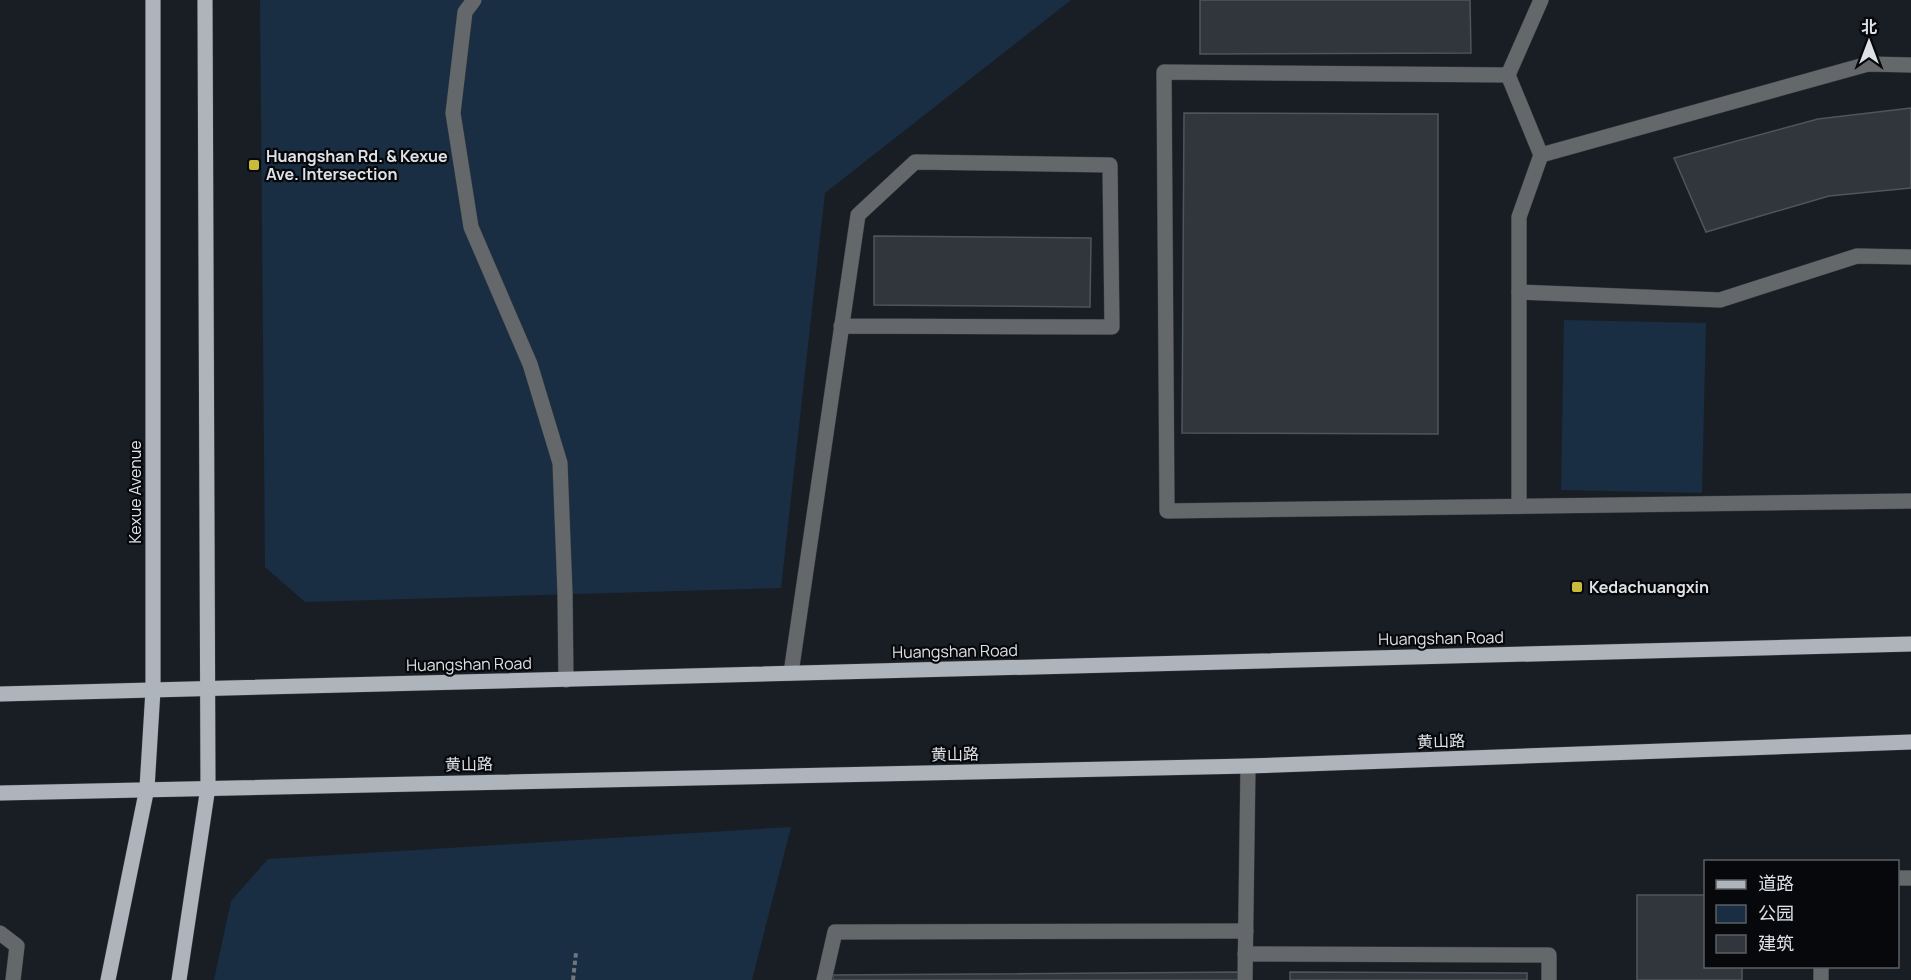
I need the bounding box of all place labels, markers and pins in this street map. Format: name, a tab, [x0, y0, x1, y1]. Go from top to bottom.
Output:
place label: Huangshan Rd. & Kexue Ave. Intersection	[266, 145, 448, 185]
marker: Huangshan Rd. & Kexue Ave. Intersection	[247, 158, 261, 172]
place label: Kedachuangxin	[1589, 576, 1709, 598]
marker: Kedachuangxin	[1570, 580, 1584, 594]

